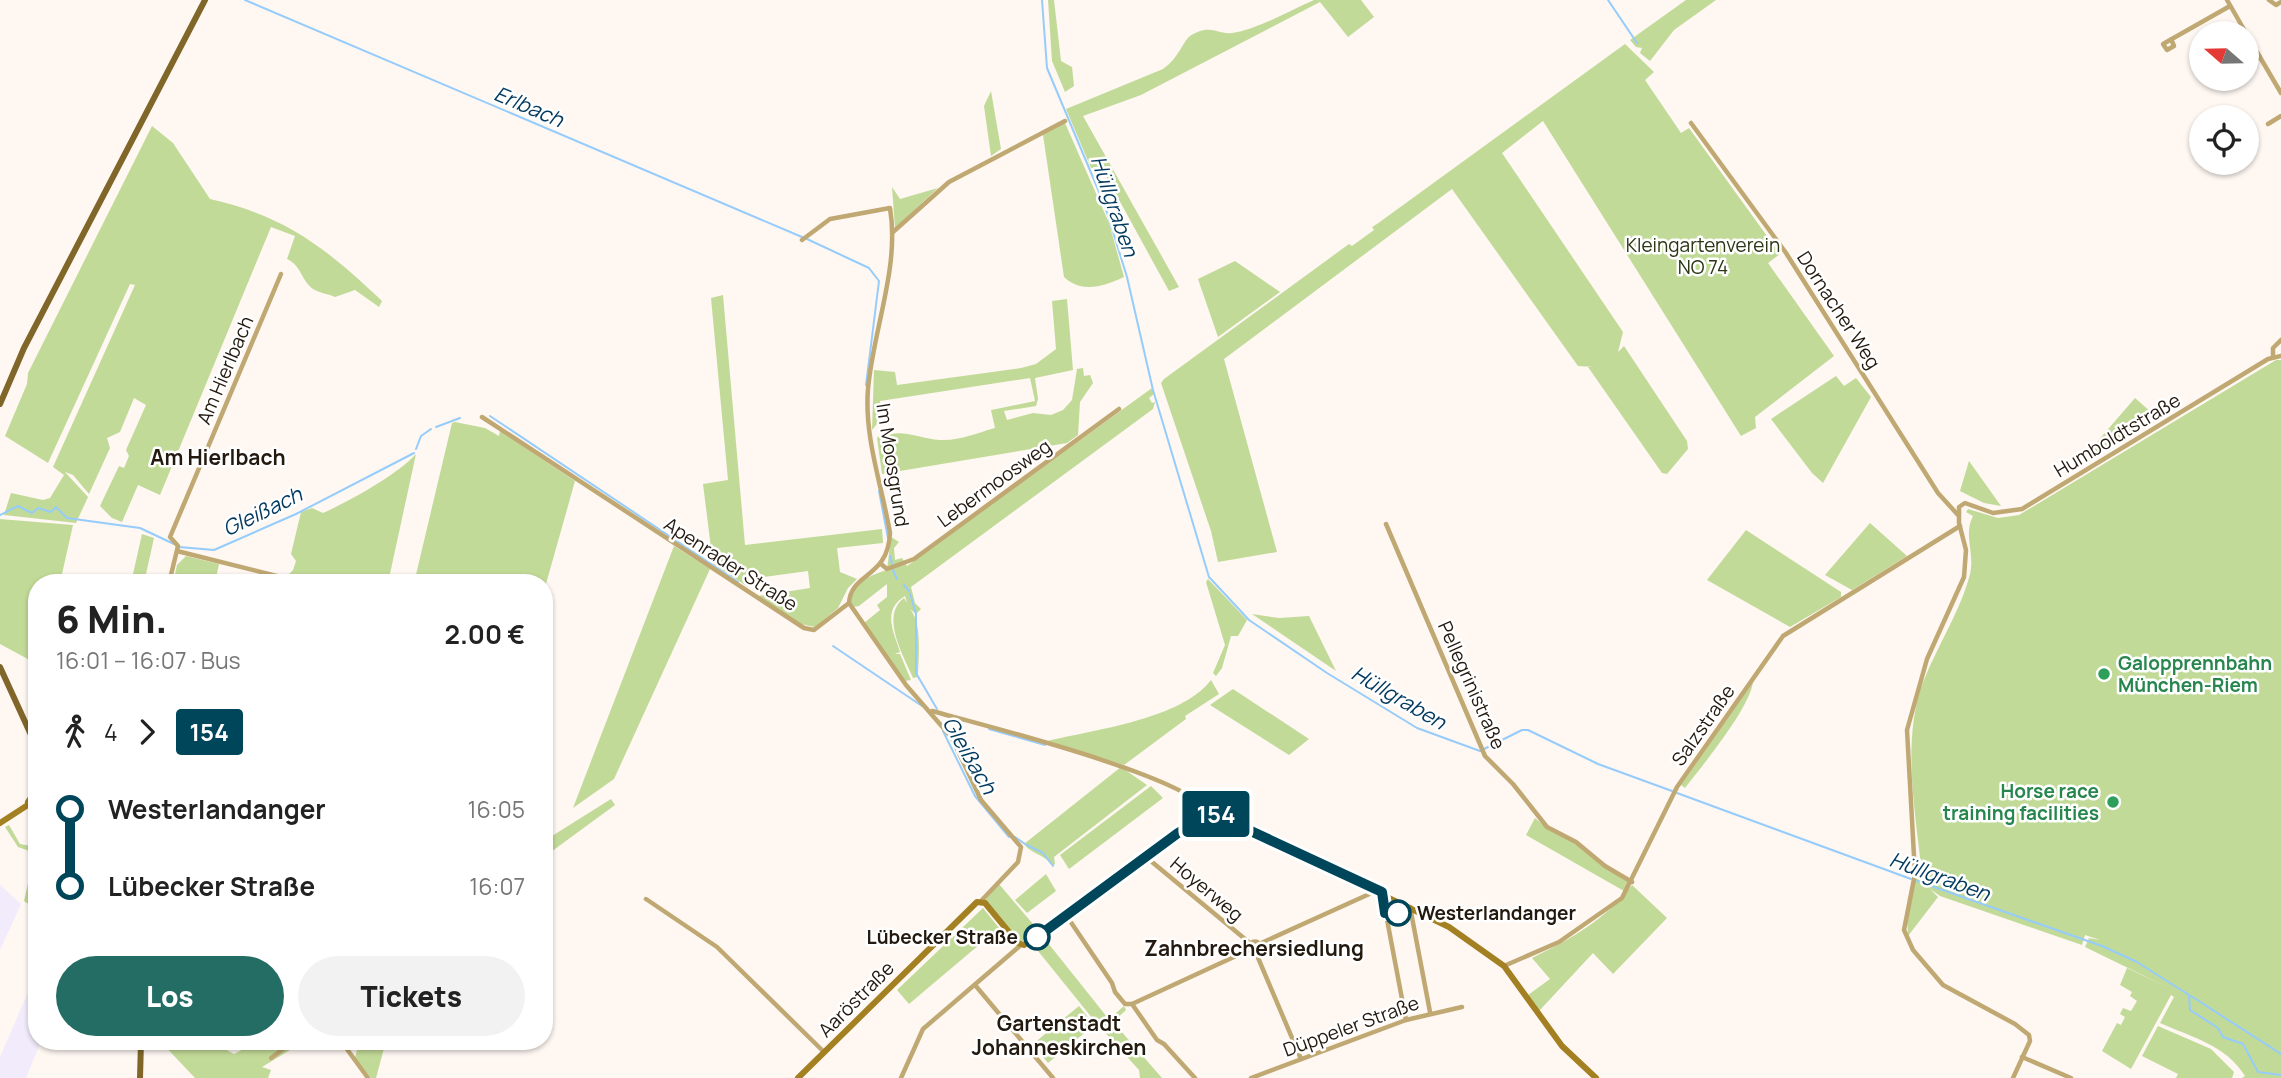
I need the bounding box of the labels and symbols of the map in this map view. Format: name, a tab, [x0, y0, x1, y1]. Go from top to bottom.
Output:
north arrow	[2189, 21, 2259, 91]
water label: Erlbach	[490, 79, 569, 134]
water label: Hüllgraben	[1085, 152, 1146, 262]
park label: Kleingartenverein NO 74	[1626, 232, 1780, 280]
street label: Dornacher Weg	[1791, 246, 1887, 374]
street label: Am Hierlbach	[190, 312, 260, 428]
street label: Humboldtstraße	[2049, 387, 2185, 483]
street label: Im Moosgrund	[870, 401, 916, 529]
street label: Lebermoosweg	[932, 433, 1056, 533]
district label: Am Hierlbach	[150, 443, 286, 471]
water label: Gleißach	[218, 479, 308, 542]
street label: Apenrader Straße	[659, 511, 803, 617]
street label: Pellegrinistraße	[1432, 617, 1512, 753]
place label: Galopprennbahn München-Riem	[2118, 650, 2272, 698]
water label: Hüllgraben	[1347, 659, 1453, 736]
marker: Galopprennbahn München-Riem	[2096, 666, 2112, 682]
street label: Salzstraße	[1665, 679, 1741, 771]
water label: Gleißach	[937, 711, 1004, 800]
place label: Horse race training facilities	[1943, 778, 2099, 826]
line badge: 154	[1176, 791, 1256, 837]
marker: Horse race training facilities	[2105, 794, 2121, 810]
water label: Hüllgraben	[1886, 845, 1995, 908]
street label: Hoyerweg	[1165, 851, 1249, 927]
marker: Westerlandanger	[1385, 900, 1411, 926]
place label: Westerlandanger	[1417, 900, 1577, 926]
place label: Lübecker Straße	[867, 924, 1018, 950]
marker: Lübecker Straße	[1024, 924, 1050, 950]
district label: Zahnbrechersiedlung	[1144, 934, 1364, 962]
street label: Aaröstraße	[812, 955, 900, 1043]
street label: Düppeler Straße	[1280, 989, 1422, 1063]
district label: Gartenstadt Johanneskirchen	[972, 1009, 1146, 1061]

